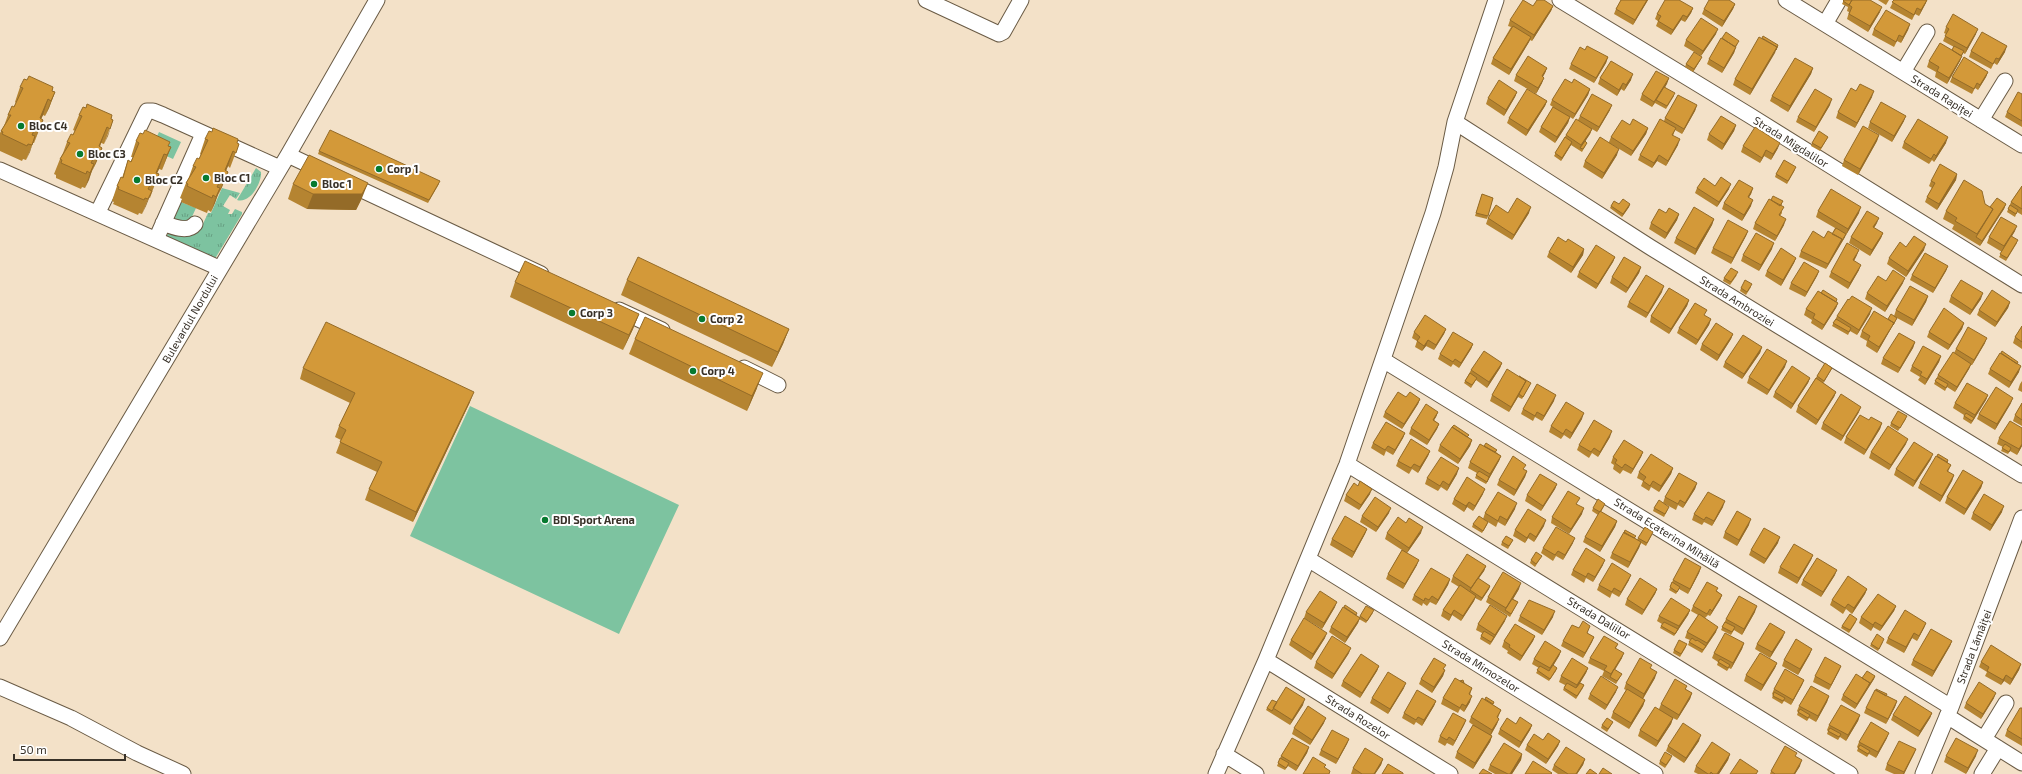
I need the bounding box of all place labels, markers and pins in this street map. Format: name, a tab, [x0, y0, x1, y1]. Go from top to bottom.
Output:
place label: Bloc C4	[29, 119, 67, 132]
marker: Bloc C4	[16, 121, 26, 131]
place label: Bloc C3	[88, 147, 126, 160]
marker: Bloc C3	[75, 149, 85, 159]
place label: Corp 1	[387, 162, 418, 175]
marker: Corp 1	[374, 164, 384, 174]
place label: Bloc C1	[214, 171, 250, 184]
place label: Bloc C2	[145, 173, 183, 186]
marker: Bloc C1	[201, 173, 211, 183]
marker: Bloc C2	[132, 175, 142, 185]
place label: Bloc 1	[322, 177, 352, 190]
marker: Bloc 1	[309, 179, 319, 189]
place label: Corp 3	[580, 306, 613, 319]
marker: Corp 3	[567, 308, 577, 318]
place label: Corp 2	[710, 312, 743, 325]
marker: Corp 2	[697, 314, 707, 324]
place label: Corp 4	[701, 364, 735, 377]
marker: Corp 4	[688, 366, 698, 376]
place label: BDI Sport Arena	[553, 513, 635, 526]
marker: BDI Sport Arena	[540, 515, 550, 525]

